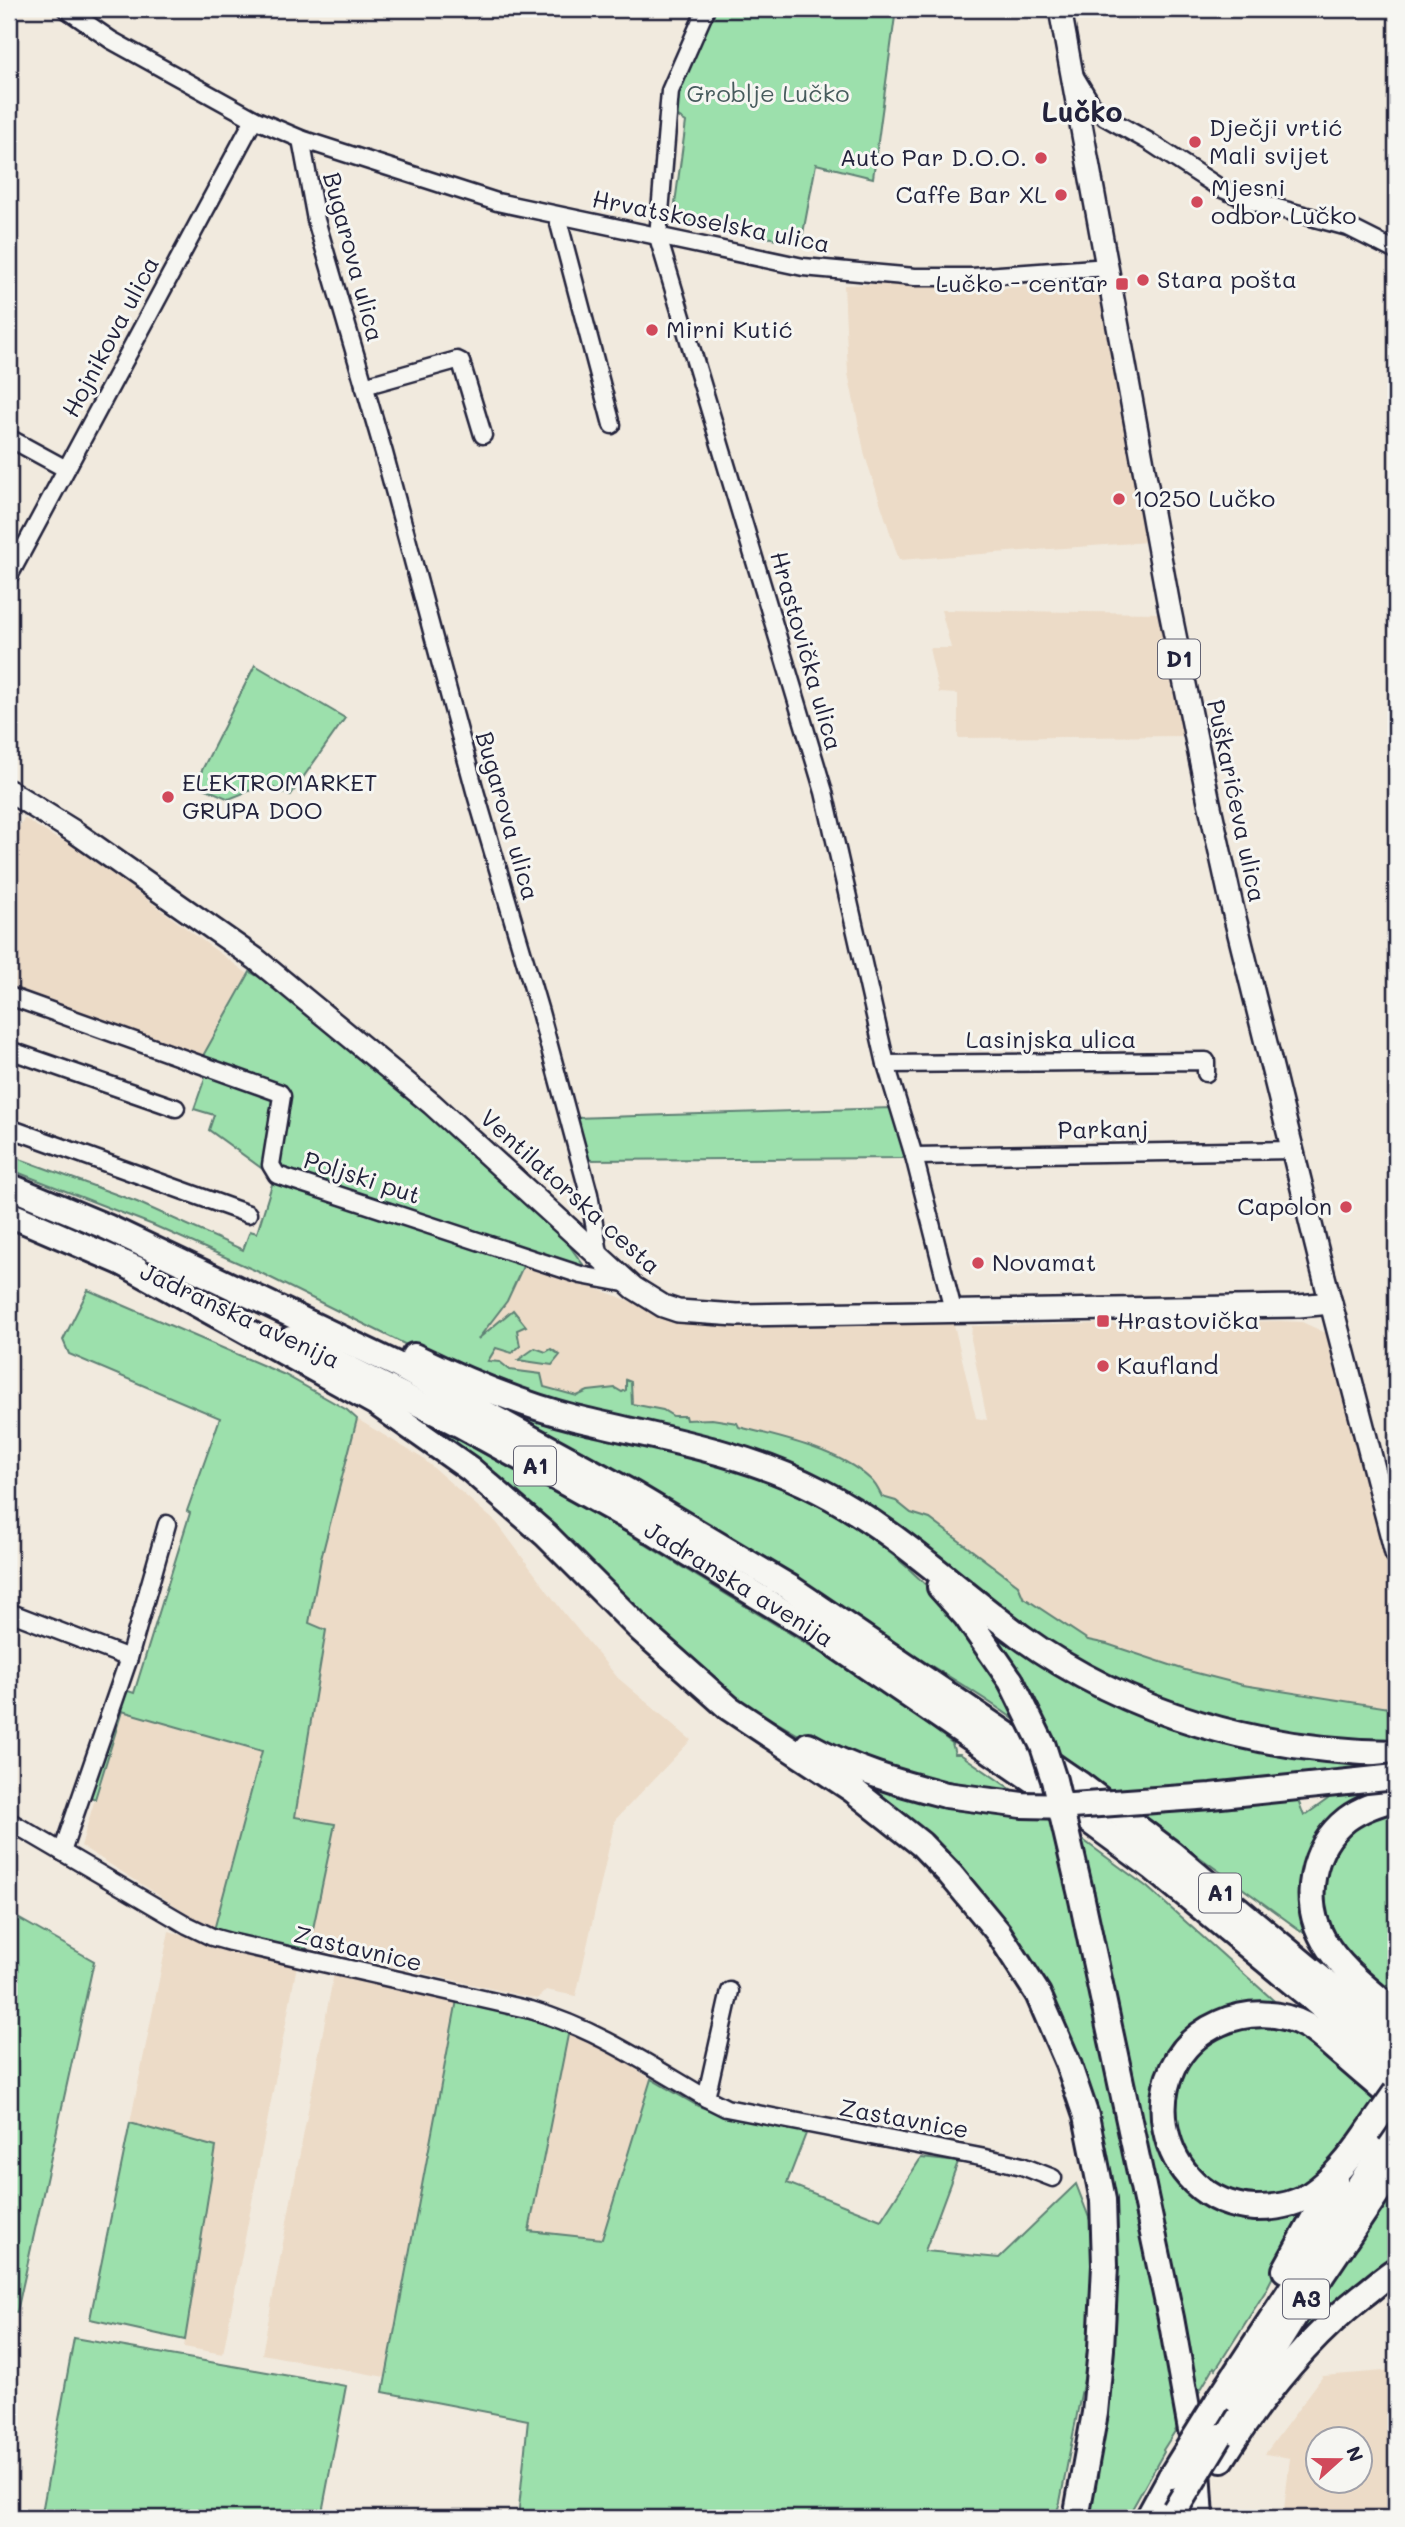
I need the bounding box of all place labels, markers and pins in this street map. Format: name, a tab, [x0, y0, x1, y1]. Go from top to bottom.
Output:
place label: Dječji vrtić Mali svijet	[1209, 111, 1342, 170]
marker: Dječji vrtić Mali svijet	[1187, 134, 1203, 150]
place label: Auto Par D.O.O.	[840, 141, 1027, 172]
marker: Auto Par D.O.O.	[1033, 150, 1049, 166]
place label: Mjesni odbor Lučko	[1211, 171, 1357, 230]
place label: Caffe Bar XL	[896, 178, 1047, 209]
marker: Caffe Bar XL	[1053, 187, 1069, 203]
marker: Mjesni odbor Lučko	[1189, 194, 1205, 210]
place label: Stara pošta	[1157, 263, 1297, 294]
place label: Lučko - centar	[936, 267, 1108, 298]
marker: Stara pošta	[1135, 272, 1151, 288]
marker: Lučko - centar	[1114, 276, 1130, 292]
place label: Mirni Kutić	[666, 313, 793, 344]
marker: Mirni Kutić	[644, 322, 660, 338]
place label: 10250 Lučko	[1133, 482, 1275, 513]
marker: 10250 Lučko	[1111, 491, 1127, 507]
place label: ELEKTROMARKET GRUPA DOO	[182, 766, 377, 825]
marker: ELEKTROMARKET GRUPA DOO	[160, 789, 176, 805]
place label: Capolon	[1237, 1190, 1332, 1221]
marker: Capolon	[1338, 1199, 1354, 1215]
place label: Novamat	[992, 1246, 1096, 1277]
marker: Novamat	[970, 1255, 986, 1271]
place label: Hrastovička	[1117, 1304, 1259, 1335]
marker: Hrastovička	[1095, 1313, 1111, 1329]
place label: Kaufland	[1117, 1349, 1218, 1380]
marker: Kaufland	[1095, 1358, 1111, 1374]

